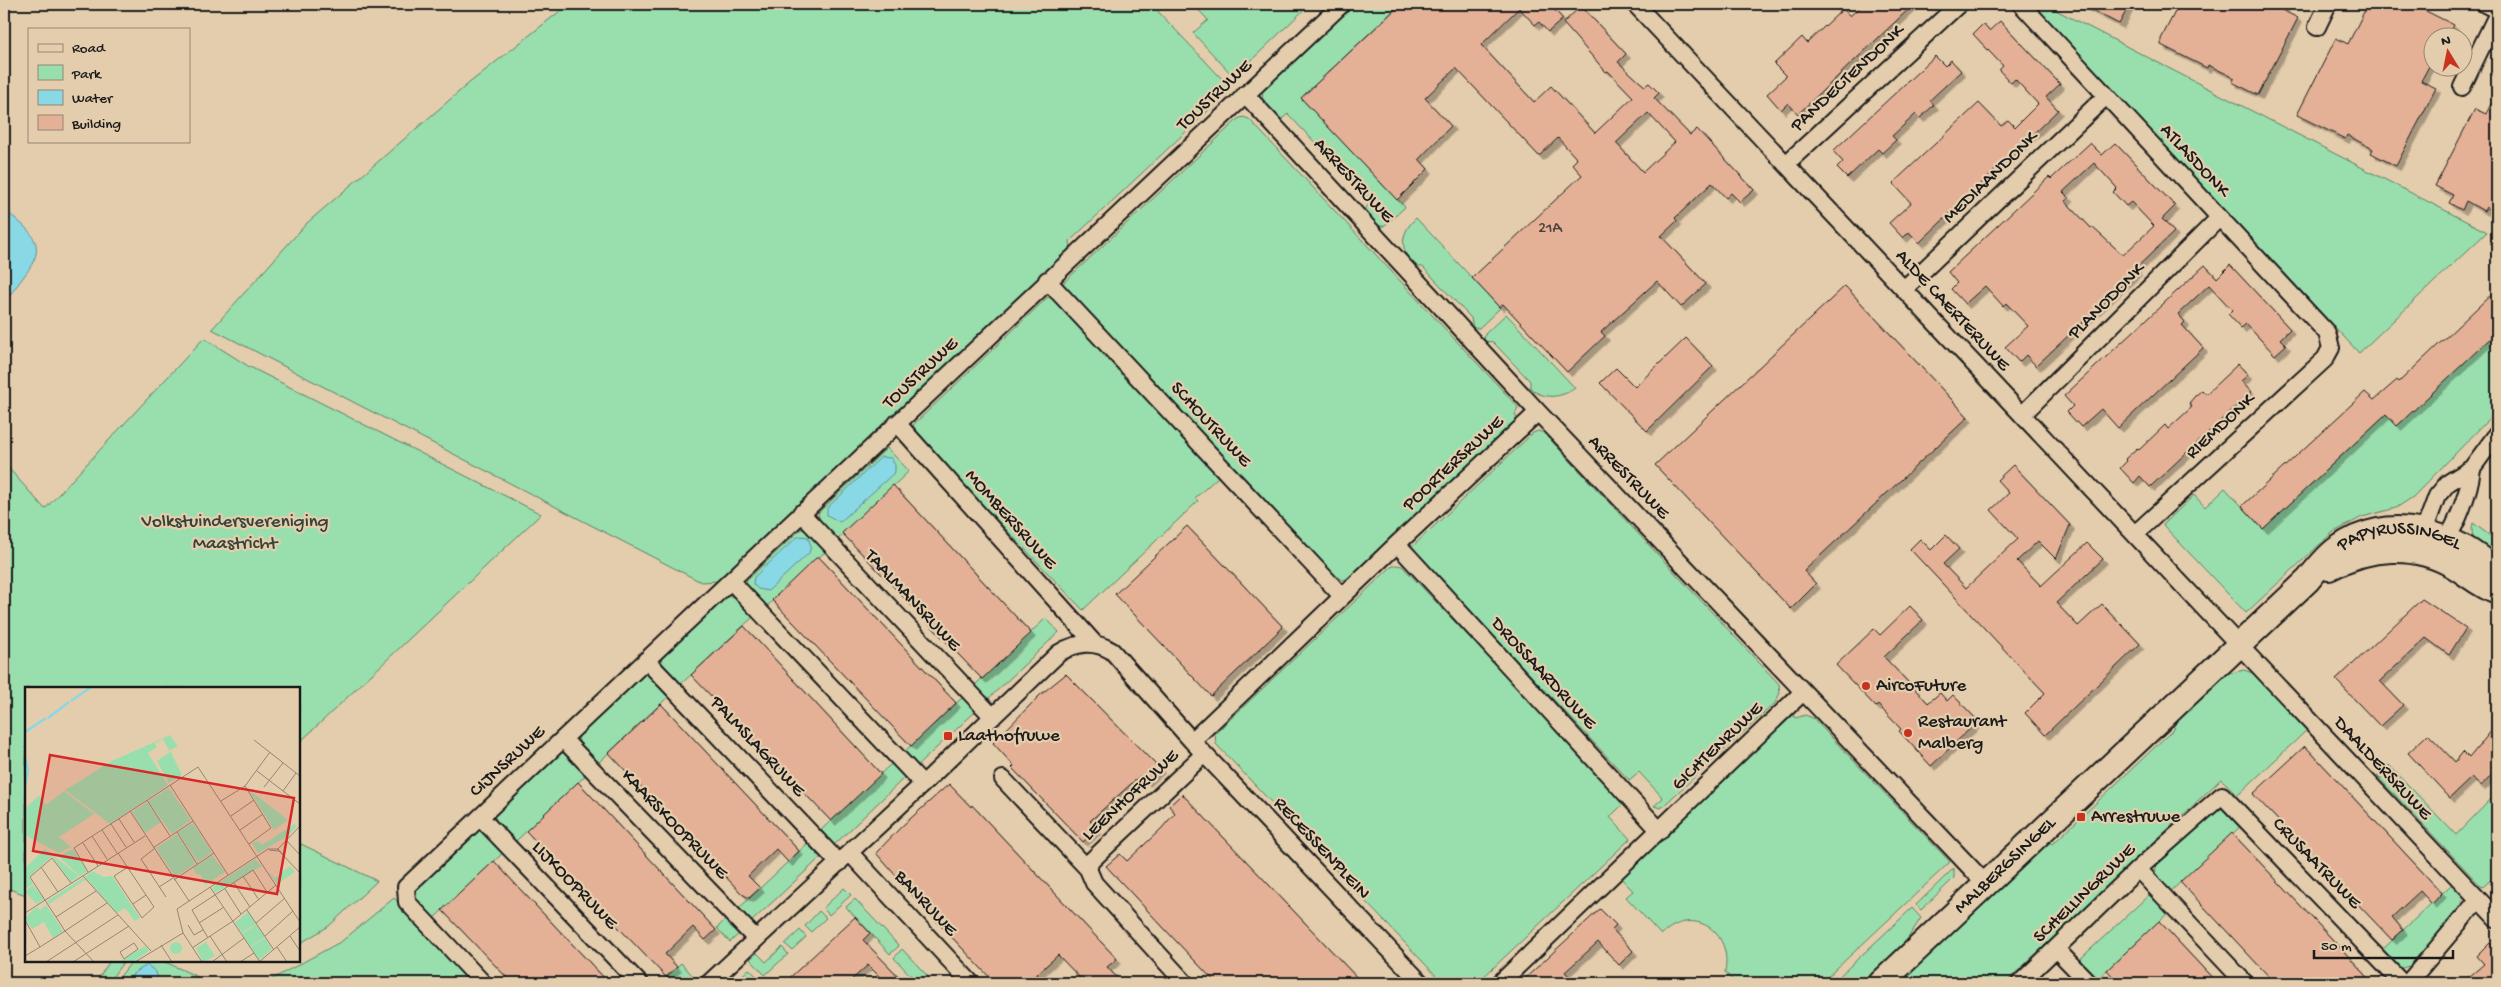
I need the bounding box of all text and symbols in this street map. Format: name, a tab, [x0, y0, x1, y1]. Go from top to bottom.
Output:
street label: PANDECTENDONK	[1786, 19, 1911, 138]
legend	[28, 28, 190, 142]
north arrow	[2424, 28, 2474, 78]
text: N	[2440, 32, 2452, 51]
text: Road	[72, 40, 106, 58]
street label: TOUSTRUWE	[1172, 54, 1258, 137]
text: Park	[71, 66, 102, 84]
text: Water	[72, 90, 114, 108]
text: Building	[71, 116, 121, 134]
street label: ATLASDONK	[2154, 119, 2236, 204]
street label: MEDIAANDONK	[1939, 125, 2045, 229]
street label: ARRESTRUWE	[1308, 134, 1399, 229]
house number: 21A	[1538, 220, 1563, 239]
street label: ALDE CAERTERUWE	[1890, 245, 2015, 378]
street label: PLANODONK	[2063, 257, 2152, 346]
street label: TOUSTRUWE	[878, 332, 964, 415]
street label: SCHOUTRUWE	[1165, 377, 1256, 473]
street label: RIEMDONK	[2182, 387, 2262, 465]
street label: POORTERSRUWE	[1398, 410, 1510, 517]
street label: ARRESTRUWE	[1582, 431, 1675, 526]
street label: MOMBERSRUWE	[959, 465, 1062, 576]
park label: Volkstuindersvereniging Maastricht	[140, 511, 329, 556]
street label: PAPYRUSSINGEL	[2332, 517, 2466, 558]
street label: TAALMANSRUWE	[858, 544, 966, 658]
street label: DROSSAARDRUWE	[1484, 612, 1602, 736]
place label: AircoFuture	[1876, 675, 1966, 698]
marker: AircoFuture	[1860, 680, 1872, 692]
inset map	[25, 687, 300, 962]
street label: PALMSLAGRUWE	[704, 691, 810, 803]
street label: GICHTENRUWE	[1668, 697, 1769, 796]
place label: Restaurant Malberg	[1918, 711, 2008, 756]
street label: DAALDERSRUWE	[2327, 711, 2437, 827]
street label: CIJNSRUWE	[465, 720, 551, 803]
place label: Laathofruwe	[958, 725, 1060, 748]
marker: Restaurant Malberg	[1902, 727, 1914, 739]
marker: Laathofruwe	[942, 730, 954, 742]
street label: LEENHOFRUWE	[1078, 745, 1185, 847]
street label: KAARSKOOPRUWE	[616, 765, 733, 886]
street label: RECESSENPLEIN	[1268, 793, 1374, 905]
place label: Arrestruwe	[2091, 806, 2181, 829]
street label: MALBERGSINGEL	[1950, 811, 2062, 919]
marker: Arrestruwe	[2075, 811, 2087, 823]
street label: CRUSAATRUWE	[2267, 813, 2366, 916]
street label: LIJKOOPRUWE	[526, 837, 623, 936]
street label: SCHELLINGRUWE	[2029, 839, 2142, 949]
street label: BANRUWE	[888, 865, 962, 943]
scale bar	[2314, 927, 2452, 959]
text: 50 m	[2321, 938, 2352, 956]

